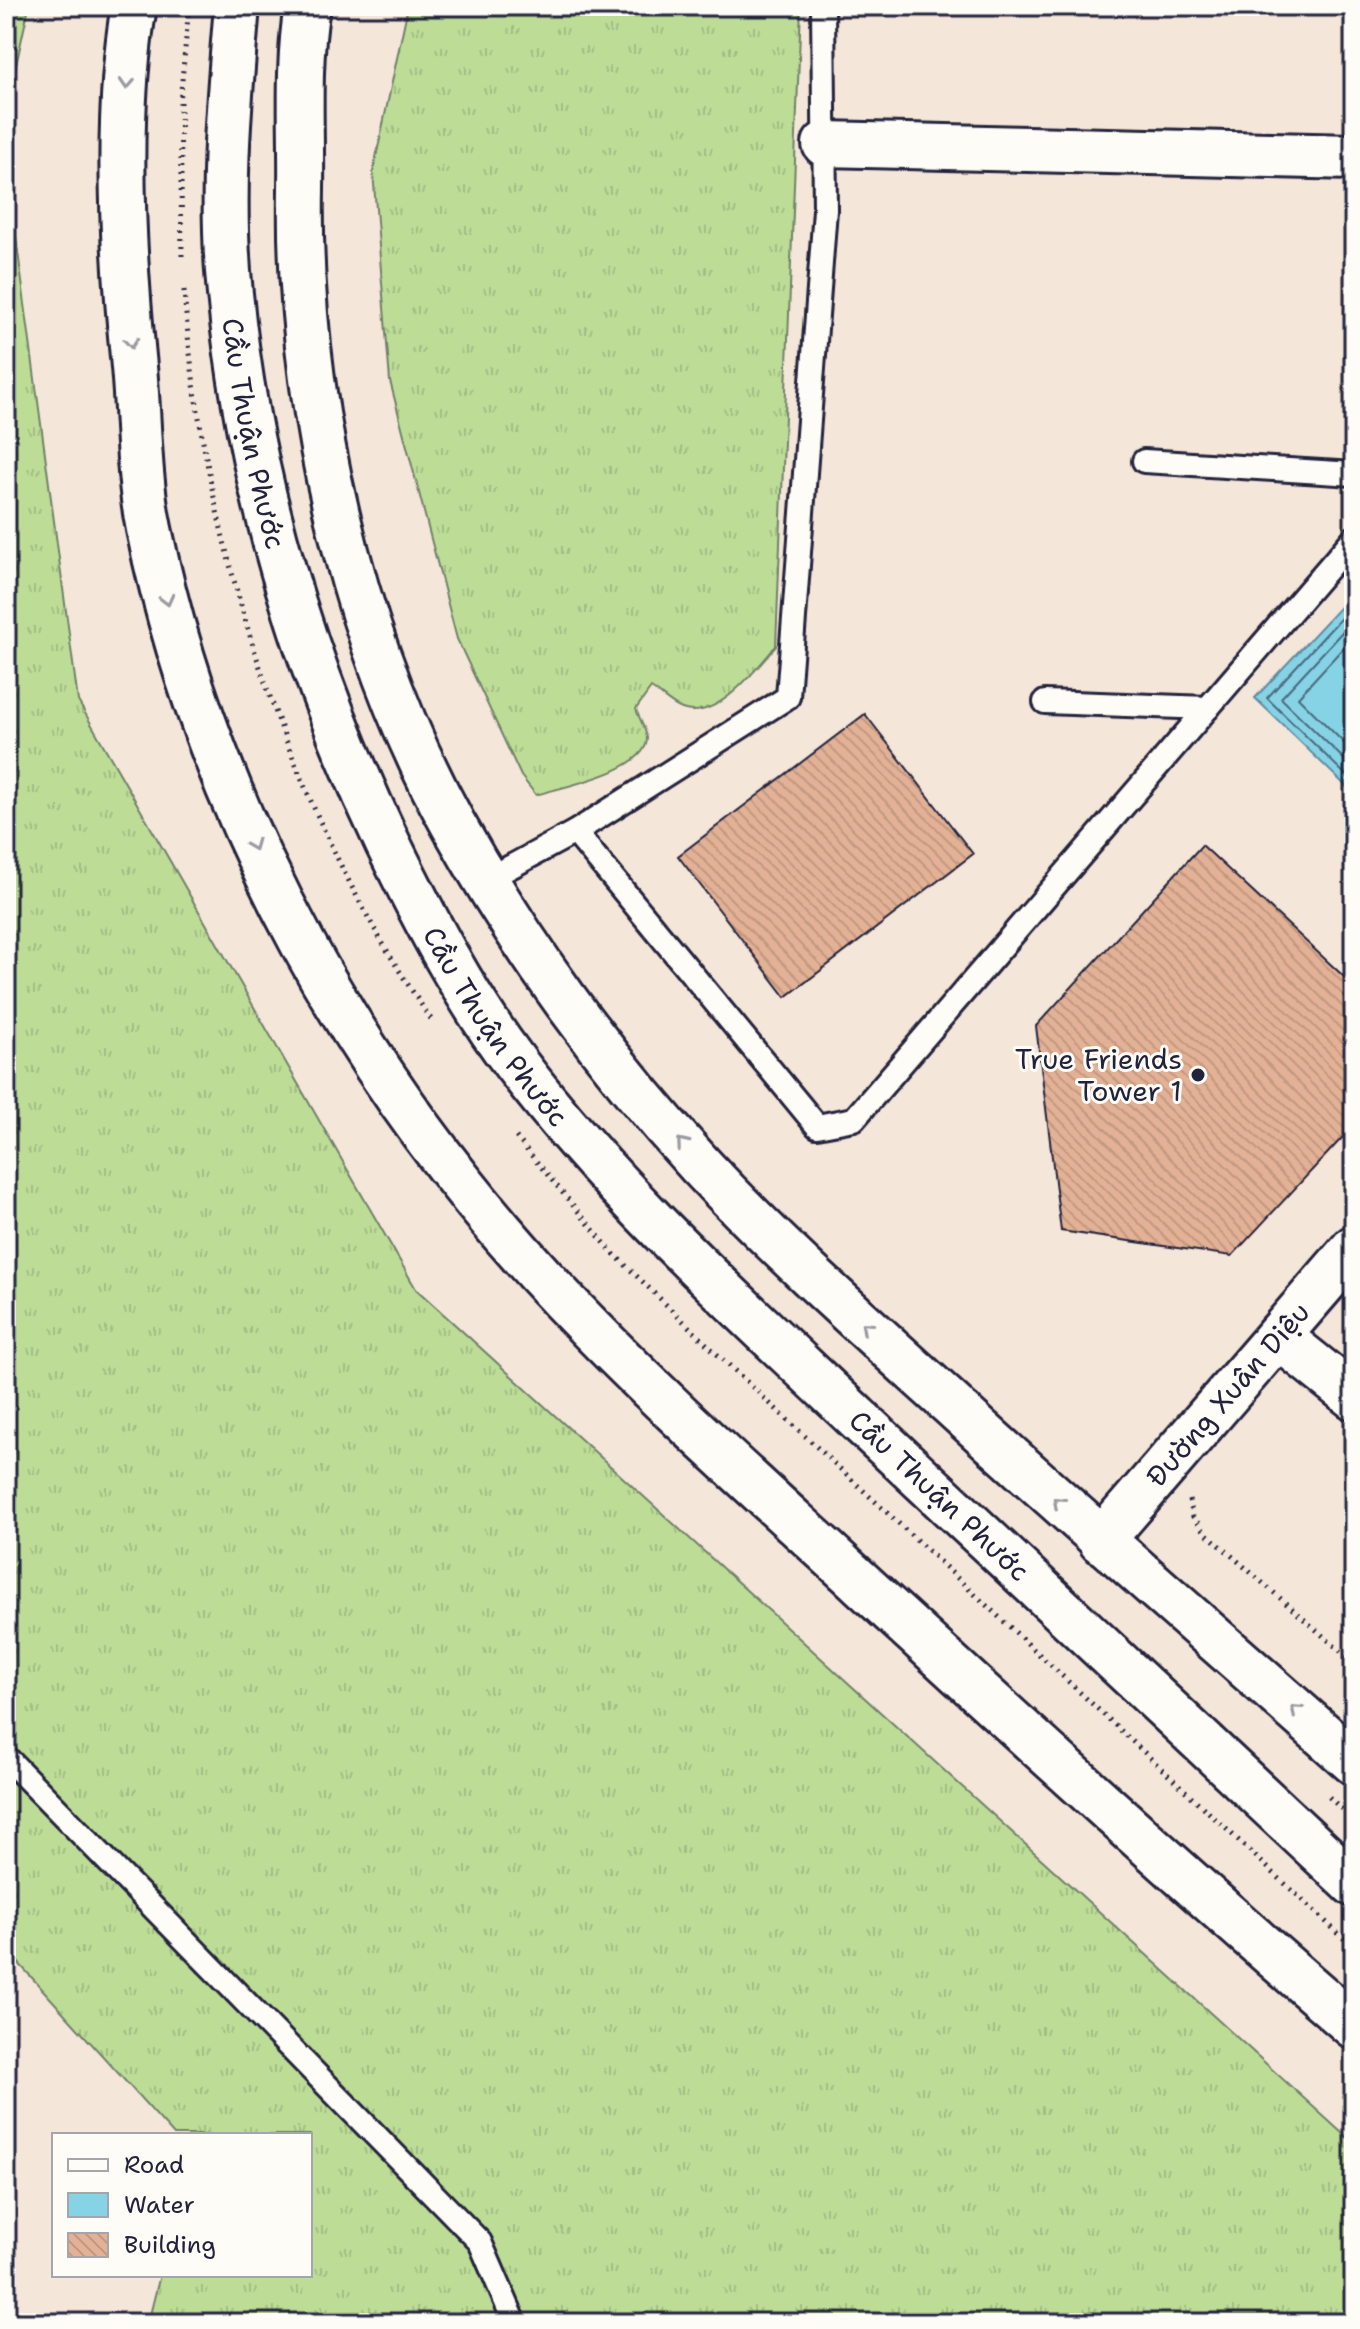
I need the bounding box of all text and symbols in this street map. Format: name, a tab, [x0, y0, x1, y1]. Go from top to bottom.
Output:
one-way arrow	[119, 78, 136, 91]
street label: Cầu Thuận Phước	[214, 316, 295, 553]
one-way arrow	[123, 337, 140, 350]
one-way arrow	[158, 593, 175, 607]
one-way arrow	[243, 837, 260, 851]
street label: Cầu Thuận Phước	[414, 920, 577, 1134]
place label: True Friends Tower 1	[1015, 1040, 1182, 1110]
marker: True Friends Tower 1	[1189, 1066, 1207, 1084]
one-way arrow	[677, 1138, 692, 1153]
street label: Đường Xuân Diệu	[1137, 1294, 1318, 1495]
one-way arrow	[861, 1321, 875, 1336]
street label: Cầu Thuận Phước	[841, 1401, 1038, 1589]
one-way arrow	[1053, 1497, 1068, 1511]
one-way arrow	[1290, 1706, 1305, 1720]
legend	[52, 2133, 312, 2277]
text: Road	[124, 2149, 184, 2181]
text: Water	[124, 2189, 195, 2221]
text: Building	[124, 2229, 216, 2261]

